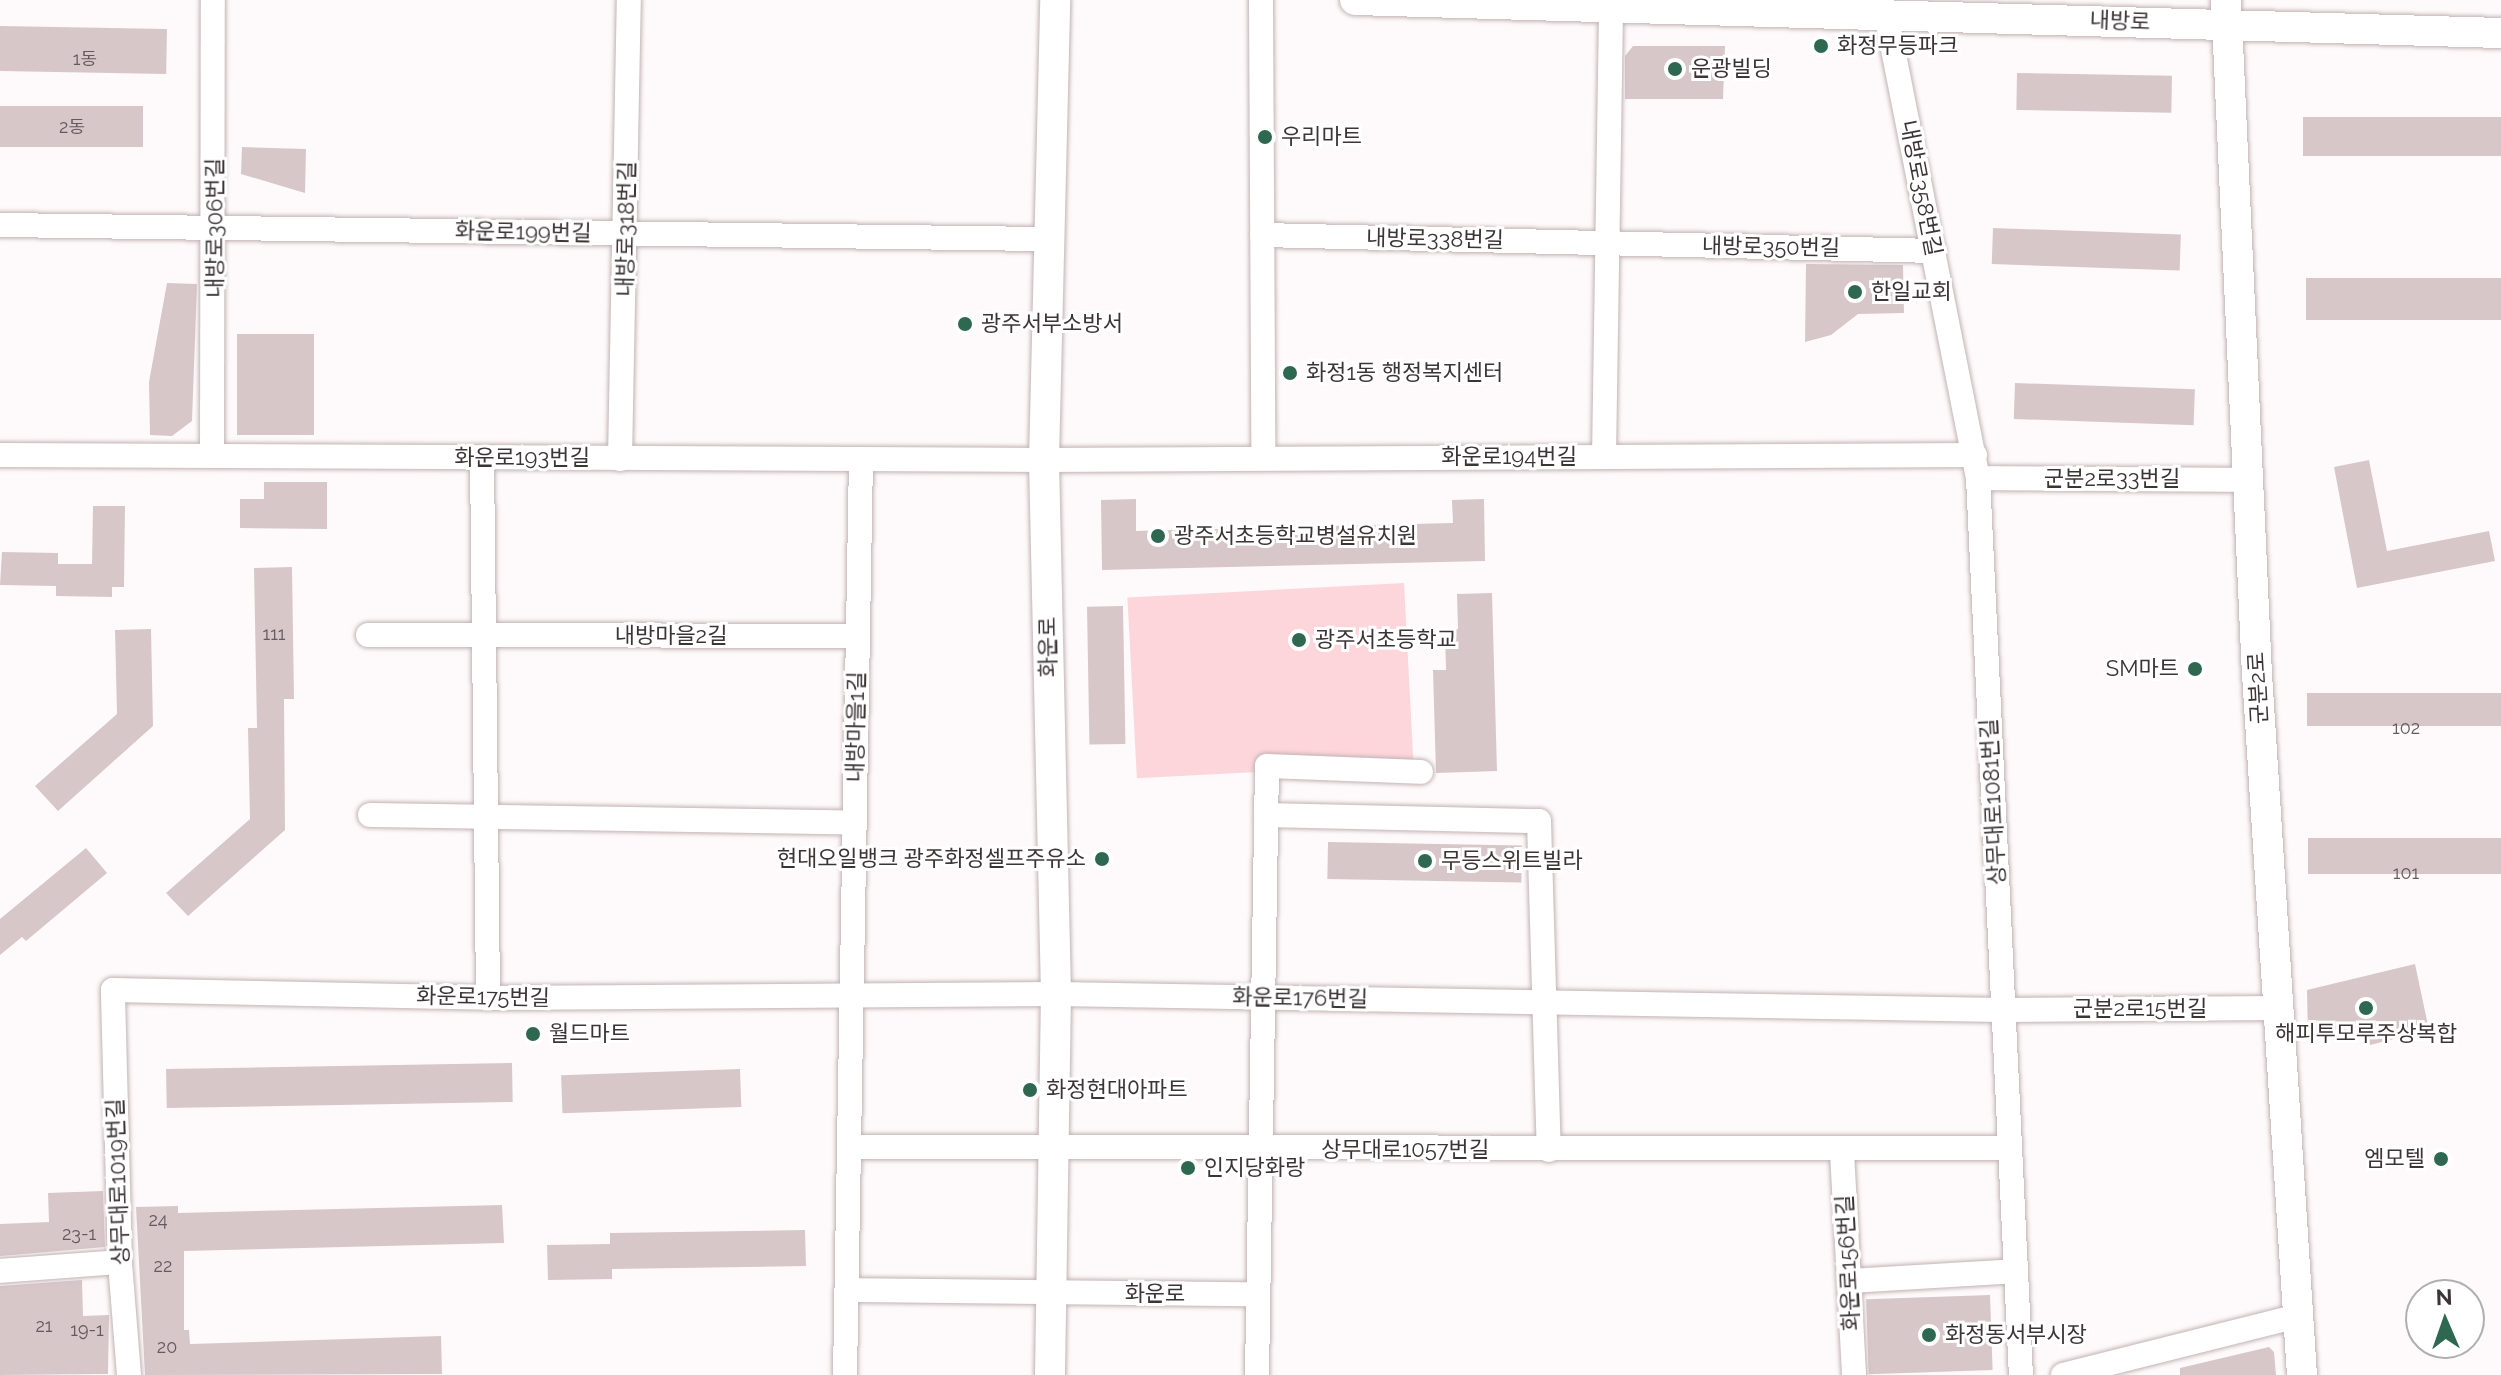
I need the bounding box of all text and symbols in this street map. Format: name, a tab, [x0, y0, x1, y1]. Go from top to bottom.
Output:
street label: 내방로	[2089, 7, 2151, 35]
place label: 화정무등파크	[1837, 33, 1958, 59]
marker: 화정무등파크	[1812, 37, 1830, 55]
house number: 1동	[73, 48, 97, 70]
place label: 운광빌딩	[1691, 56, 1772, 82]
marker: 운광빌딩	[1666, 60, 1684, 78]
house number: 2동	[59, 116, 85, 138]
street label: 내방로358번길	[1895, 118, 1947, 258]
place label: 우리마트	[1281, 124, 1362, 150]
marker: 우리마트	[1256, 128, 1274, 146]
street label: 내방로306번길	[202, 158, 228, 298]
street label: 내방로318번길	[612, 161, 640, 297]
street label: 화운로199번길	[455, 218, 591, 246]
street label: 내방로338번길	[1366, 225, 1504, 253]
street label: 내방로350번길	[1702, 233, 1840, 261]
place label: 한일교회	[1871, 279, 1952, 305]
marker: 한일교회	[1846, 283, 1864, 301]
place label: 광주서부소방서	[981, 311, 1123, 337]
marker: 광주서부소방서	[956, 315, 974, 333]
place label: 화정1동 행정복지센터	[1306, 360, 1503, 386]
marker: 화정1동 행정복지센터	[1281, 364, 1299, 382]
street label: 화운로194번길	[1441, 444, 1577, 470]
street label: 화운로193번길	[454, 445, 590, 471]
street label: 군분2로33번길	[2044, 466, 2180, 492]
place label: 광주서초등학교병설유치원	[1174, 523, 1417, 549]
marker: 광주서초등학교병설유치원	[1149, 527, 1167, 545]
street label: 화운로	[1034, 616, 1062, 678]
house number: 111	[262, 623, 286, 645]
street label: 내방마을2길	[615, 623, 727, 649]
place label: 광주서초등학교	[1315, 627, 1457, 653]
marker: 광주서초등학교	[1290, 631, 1308, 649]
street label: 군분2로	[2243, 651, 2273, 725]
place label: SM마트	[2106, 656, 2179, 682]
marker: SM마트	[2186, 660, 2204, 678]
street label: 내방마을1길	[842, 671, 870, 783]
house number: 102	[2392, 717, 2420, 739]
street label: 상무대로1081번길	[1975, 718, 2011, 886]
place label: 현대오일뱅크 광주화정셀프주유소	[777, 846, 1086, 872]
place label: 무등스위트빌라	[1441, 848, 1583, 874]
marker: 현대오일뱅크 광주화정셀프주유소	[1093, 850, 1111, 868]
marker: 무등스위트빌라	[1416, 852, 1434, 870]
house number: 101	[2393, 862, 2419, 884]
street label: 화운로175번길	[416, 983, 550, 1011]
street label: 화운로176번길	[1232, 984, 1368, 1012]
street label: 군분2로15번길	[2073, 996, 2207, 1022]
marker: 해피투모루주상복합	[2357, 999, 2375, 1017]
place label: 월드마트	[549, 1021, 630, 1047]
place label: 해피투모루주상복합	[2275, 1021, 2457, 1047]
marker: 월드마트	[524, 1025, 542, 1043]
place label: 화정현대아파트	[1046, 1077, 1188, 1103]
marker: 화정현대아파트	[1021, 1081, 1039, 1099]
street label: 상무대로1019번길	[102, 1098, 134, 1266]
street label: 상무대로1057번길	[1321, 1137, 1489, 1163]
place label: 엠모텔	[2364, 1146, 2425, 1172]
marker: 엠모텔	[2432, 1150, 2450, 1168]
place label: 인지당화랑	[1204, 1155, 1305, 1181]
marker: 인지당화랑	[1179, 1159, 1197, 1177]
street label: 화운로156번길	[1831, 1194, 1865, 1332]
house number: 24	[148, 1209, 168, 1231]
house number: 23-1	[62, 1223, 96, 1245]
house number: 22	[154, 1255, 172, 1277]
north arrow	[2405, 1279, 2485, 1359]
street label: 화운로	[1125, 1281, 1185, 1307]
text: N	[2435, 1284, 2453, 1310]
house number: 21	[35, 1315, 53, 1337]
house number: 19-1	[70, 1319, 104, 1341]
place label: 화정동서부시장	[1945, 1322, 2087, 1348]
marker: 화정동서부시장	[1920, 1326, 1938, 1344]
house number: 20	[157, 1336, 177, 1358]

